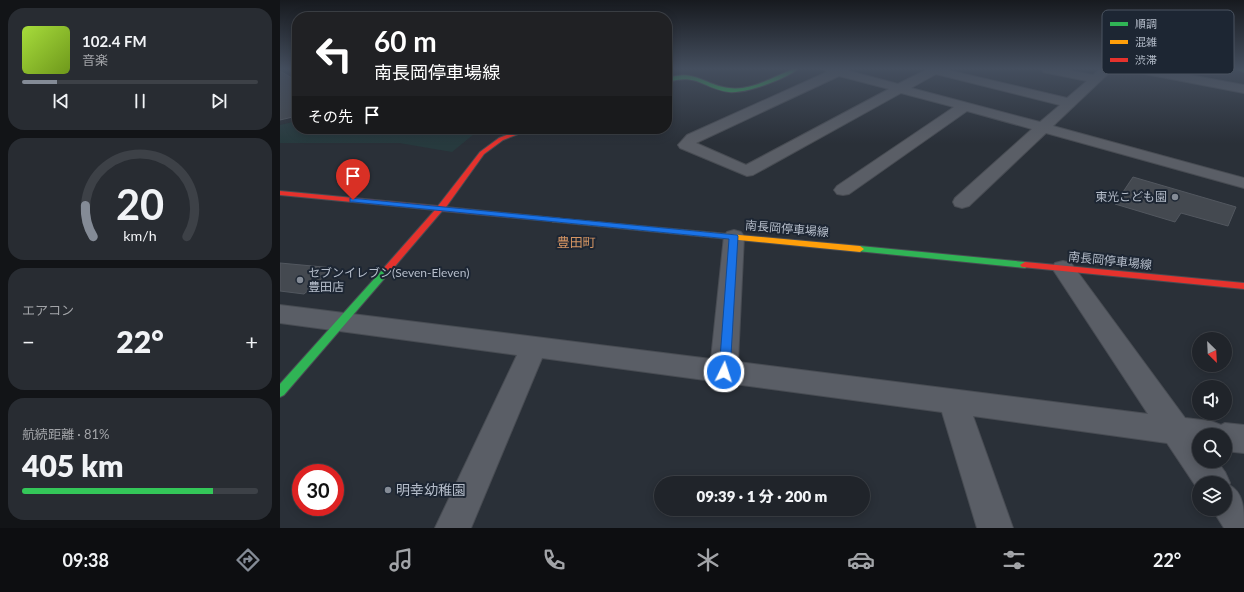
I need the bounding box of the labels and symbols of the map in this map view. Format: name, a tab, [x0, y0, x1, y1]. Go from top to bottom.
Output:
legend	[1102, 10, 1234, 74]
text: 順調	[1135, 17, 1157, 30]
text: 混雑	[1135, 35, 1157, 48]
text: 渋滞	[1135, 53, 1157, 66]
pin	[336, 159, 370, 200]
place label: 東光こども園	[1095, 189, 1167, 204]
marker: 東光こども園	[1170, 192, 1180, 202]
street label: 南長岡停車場線	[745, 217, 830, 240]
district label: 豊田町	[556, 234, 596, 250]
street label: 南長岡停車場線	[1067, 249, 1153, 272]
place label: セブンイレブン(Seven-Eleven) 豊田店	[308, 265, 470, 294]
marker: セブンイレブン(Seven-Eleven) 豊田店	[295, 275, 305, 285]
north arrow	[1192, 332, 1232, 372]
position arrow	[703, 351, 745, 393]
speed limit sign: 30	[292, 464, 344, 516]
place label: 明幸幼稚園	[396, 481, 466, 498]
marker: 明幸幼稚園	[383, 485, 393, 495]

